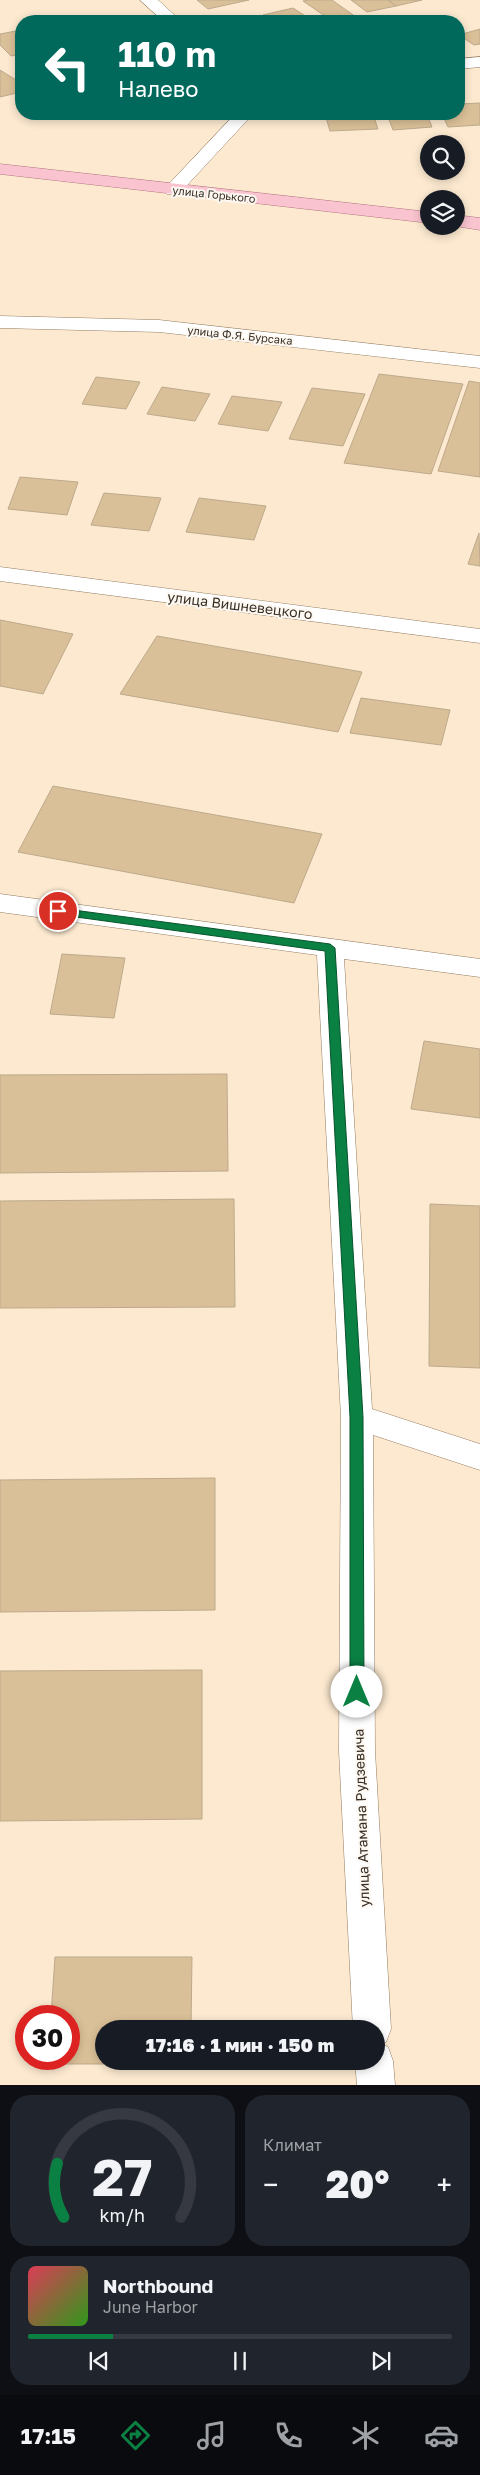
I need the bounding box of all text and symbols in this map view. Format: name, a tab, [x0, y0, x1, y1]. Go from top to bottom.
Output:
text: 110 m	[118, 33, 216, 75]
icon: left	[35, 35, 100, 100]
text: Налево	[118, 75, 198, 102]
map controls	[420, 135, 465, 235]
button: search	[420, 135, 465, 180]
street label: улица Горького	[172, 183, 257, 205]
button: layers	[420, 190, 465, 235]
street label: улица Ф.Я. Бурсака	[187, 323, 293, 347]
street label: улица Вишневецкого	[166, 588, 314, 622]
pin	[37, 890, 79, 932]
icon: arrive	[44, 897, 72, 925]
position arrow	[330, 1665, 382, 1717]
street label: улица Атамана Рудзевича	[349, 1729, 373, 1907]
speed limit sign: 30	[15, 2005, 80, 2070]
text: 17:16 · 1 мин · 150 m	[146, 2033, 334, 2056]
text: Климат	[263, 2135, 322, 2155]
text: 27	[92, 2145, 153, 2207]
text: 20°	[326, 2161, 389, 2206]
text: −	[263, 2168, 278, 2201]
text: +	[437, 2168, 452, 2201]
text: km/h	[100, 2204, 145, 2226]
text: Northbound	[103, 2274, 213, 2297]
text: June Harbor	[103, 2297, 198, 2317]
icon: previous	[85, 2347, 113, 2375]
icon: pause	[226, 2347, 254, 2375]
icon: next	[367, 2347, 395, 2375]
icon: directions	[118, 2418, 153, 2453]
icon: music	[194, 2418, 229, 2453]
icon: phone	[271, 2418, 306, 2453]
icon: climate	[348, 2418, 383, 2453]
icon: car	[424, 2418, 459, 2453]
text: 17:15	[21, 2422, 76, 2449]

